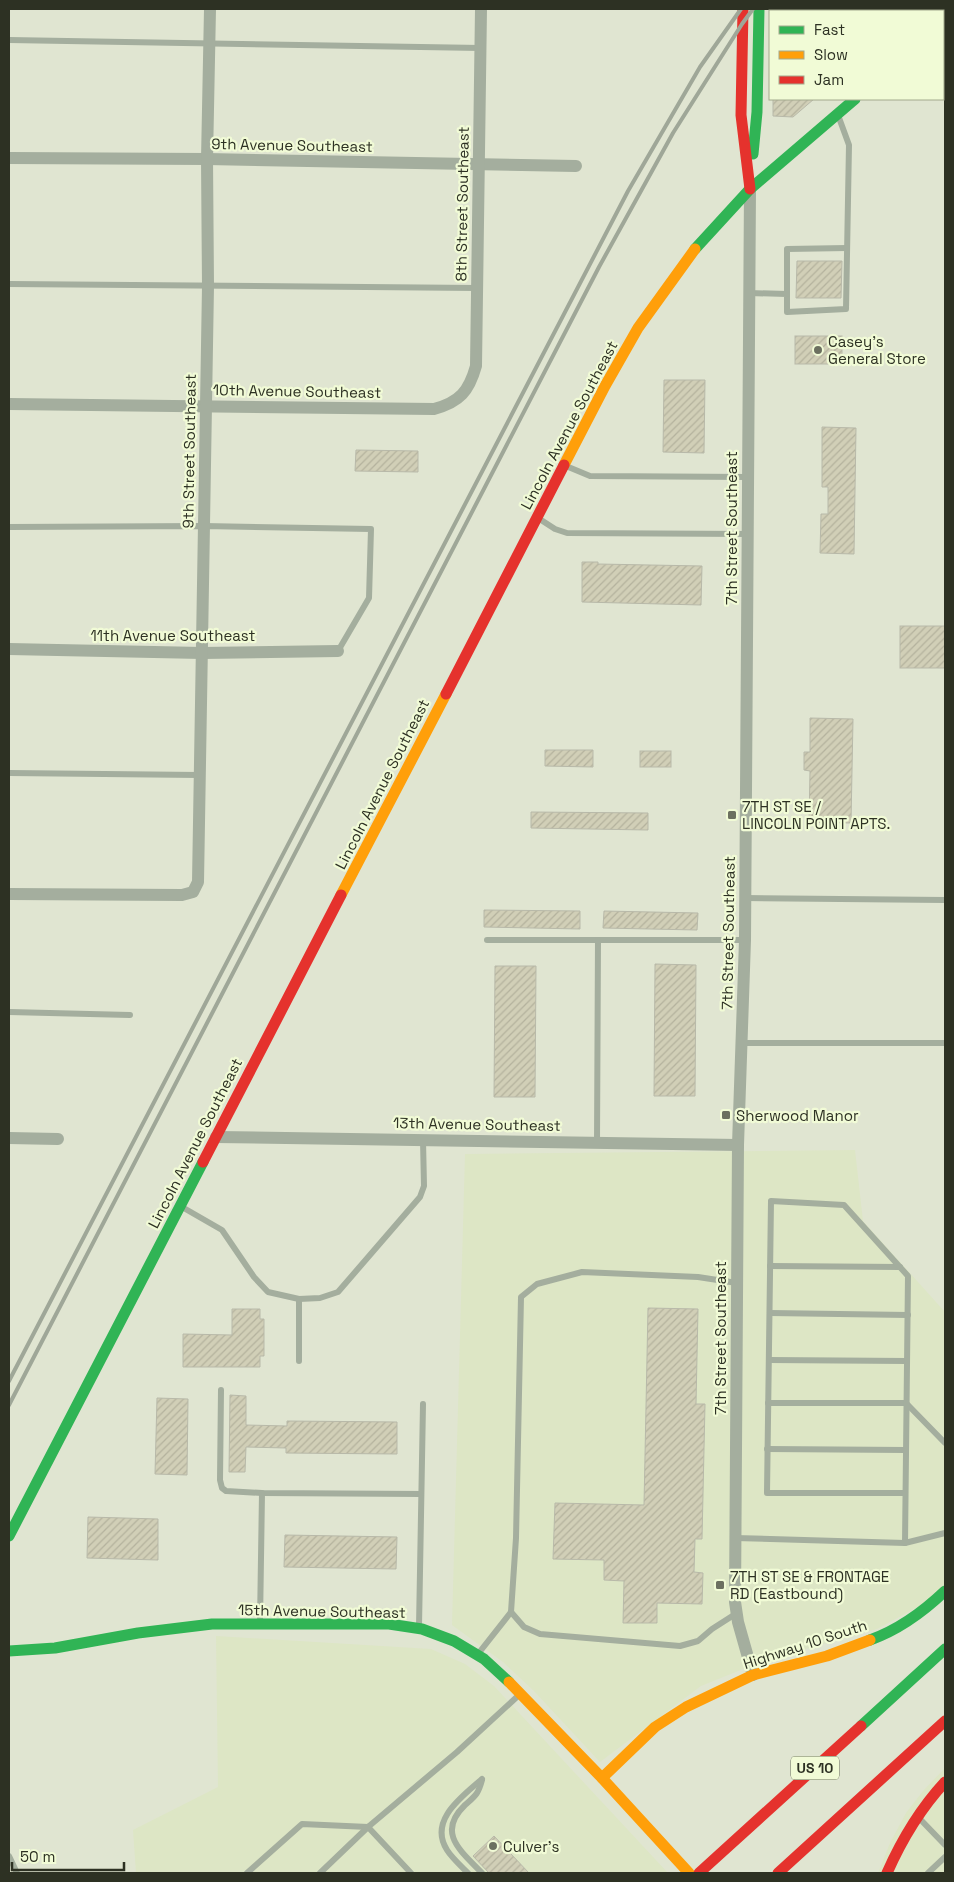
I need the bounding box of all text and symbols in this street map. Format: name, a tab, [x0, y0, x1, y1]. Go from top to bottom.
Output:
legend	[769, 10, 944, 100]
text: Fast	[814, 20, 845, 39]
text: Slow	[814, 45, 848, 64]
text: Jam	[814, 70, 844, 89]
street label: 8th Street Southeast	[451, 126, 473, 282]
street label: 9th Avenue Southeast	[211, 134, 373, 156]
place label: Casey's General Store	[828, 332, 926, 368]
street label: Lincoln Avenue Southeast	[516, 337, 622, 513]
marker: Casey's General Store	[812, 344, 824, 356]
street label: 9th Street Southeast	[178, 373, 200, 528]
street label: 10th Avenue Southeast	[213, 380, 381, 402]
street label: 7th Street Southeast	[722, 451, 741, 605]
street label: 11th Avenue Southeast	[91, 626, 256, 645]
street label: Lincoln Avenue Southeast	[331, 696, 433, 872]
place label: 7TH ST SE / LINCOLN POINT APTS.	[742, 797, 890, 833]
marker: 7TH ST SE / LINCOLN POINT APTS.	[726, 809, 738, 821]
street label: 7th Street Southeast	[717, 856, 739, 1010]
street label: Lincoln Avenue Southeast	[144, 1055, 246, 1231]
place label: Sherwood Manor	[736, 1106, 859, 1125]
marker: Sherwood Manor	[720, 1109, 732, 1121]
street label: 13th Avenue Southeast	[393, 1113, 561, 1135]
street label: 7th Street Southeast	[711, 1261, 730, 1415]
place label: 7TH ST SE & FRONTAGE RD (Eastbound)	[730, 1567, 889, 1604]
marker: 7TH ST SE & FRONTAGE RD (Eastbound)	[714, 1579, 726, 1591]
street label: 15th Avenue Southeast	[238, 1600, 406, 1622]
street label: Highway 10 South	[741, 1615, 869, 1673]
road number: US 10	[791, 1756, 839, 1780]
place label: Culver's	[503, 1837, 560, 1856]
scale bar	[12, 1840, 125, 1872]
marker: Culver's	[487, 1840, 499, 1852]
text: 50 m	[20, 1847, 55, 1866]

